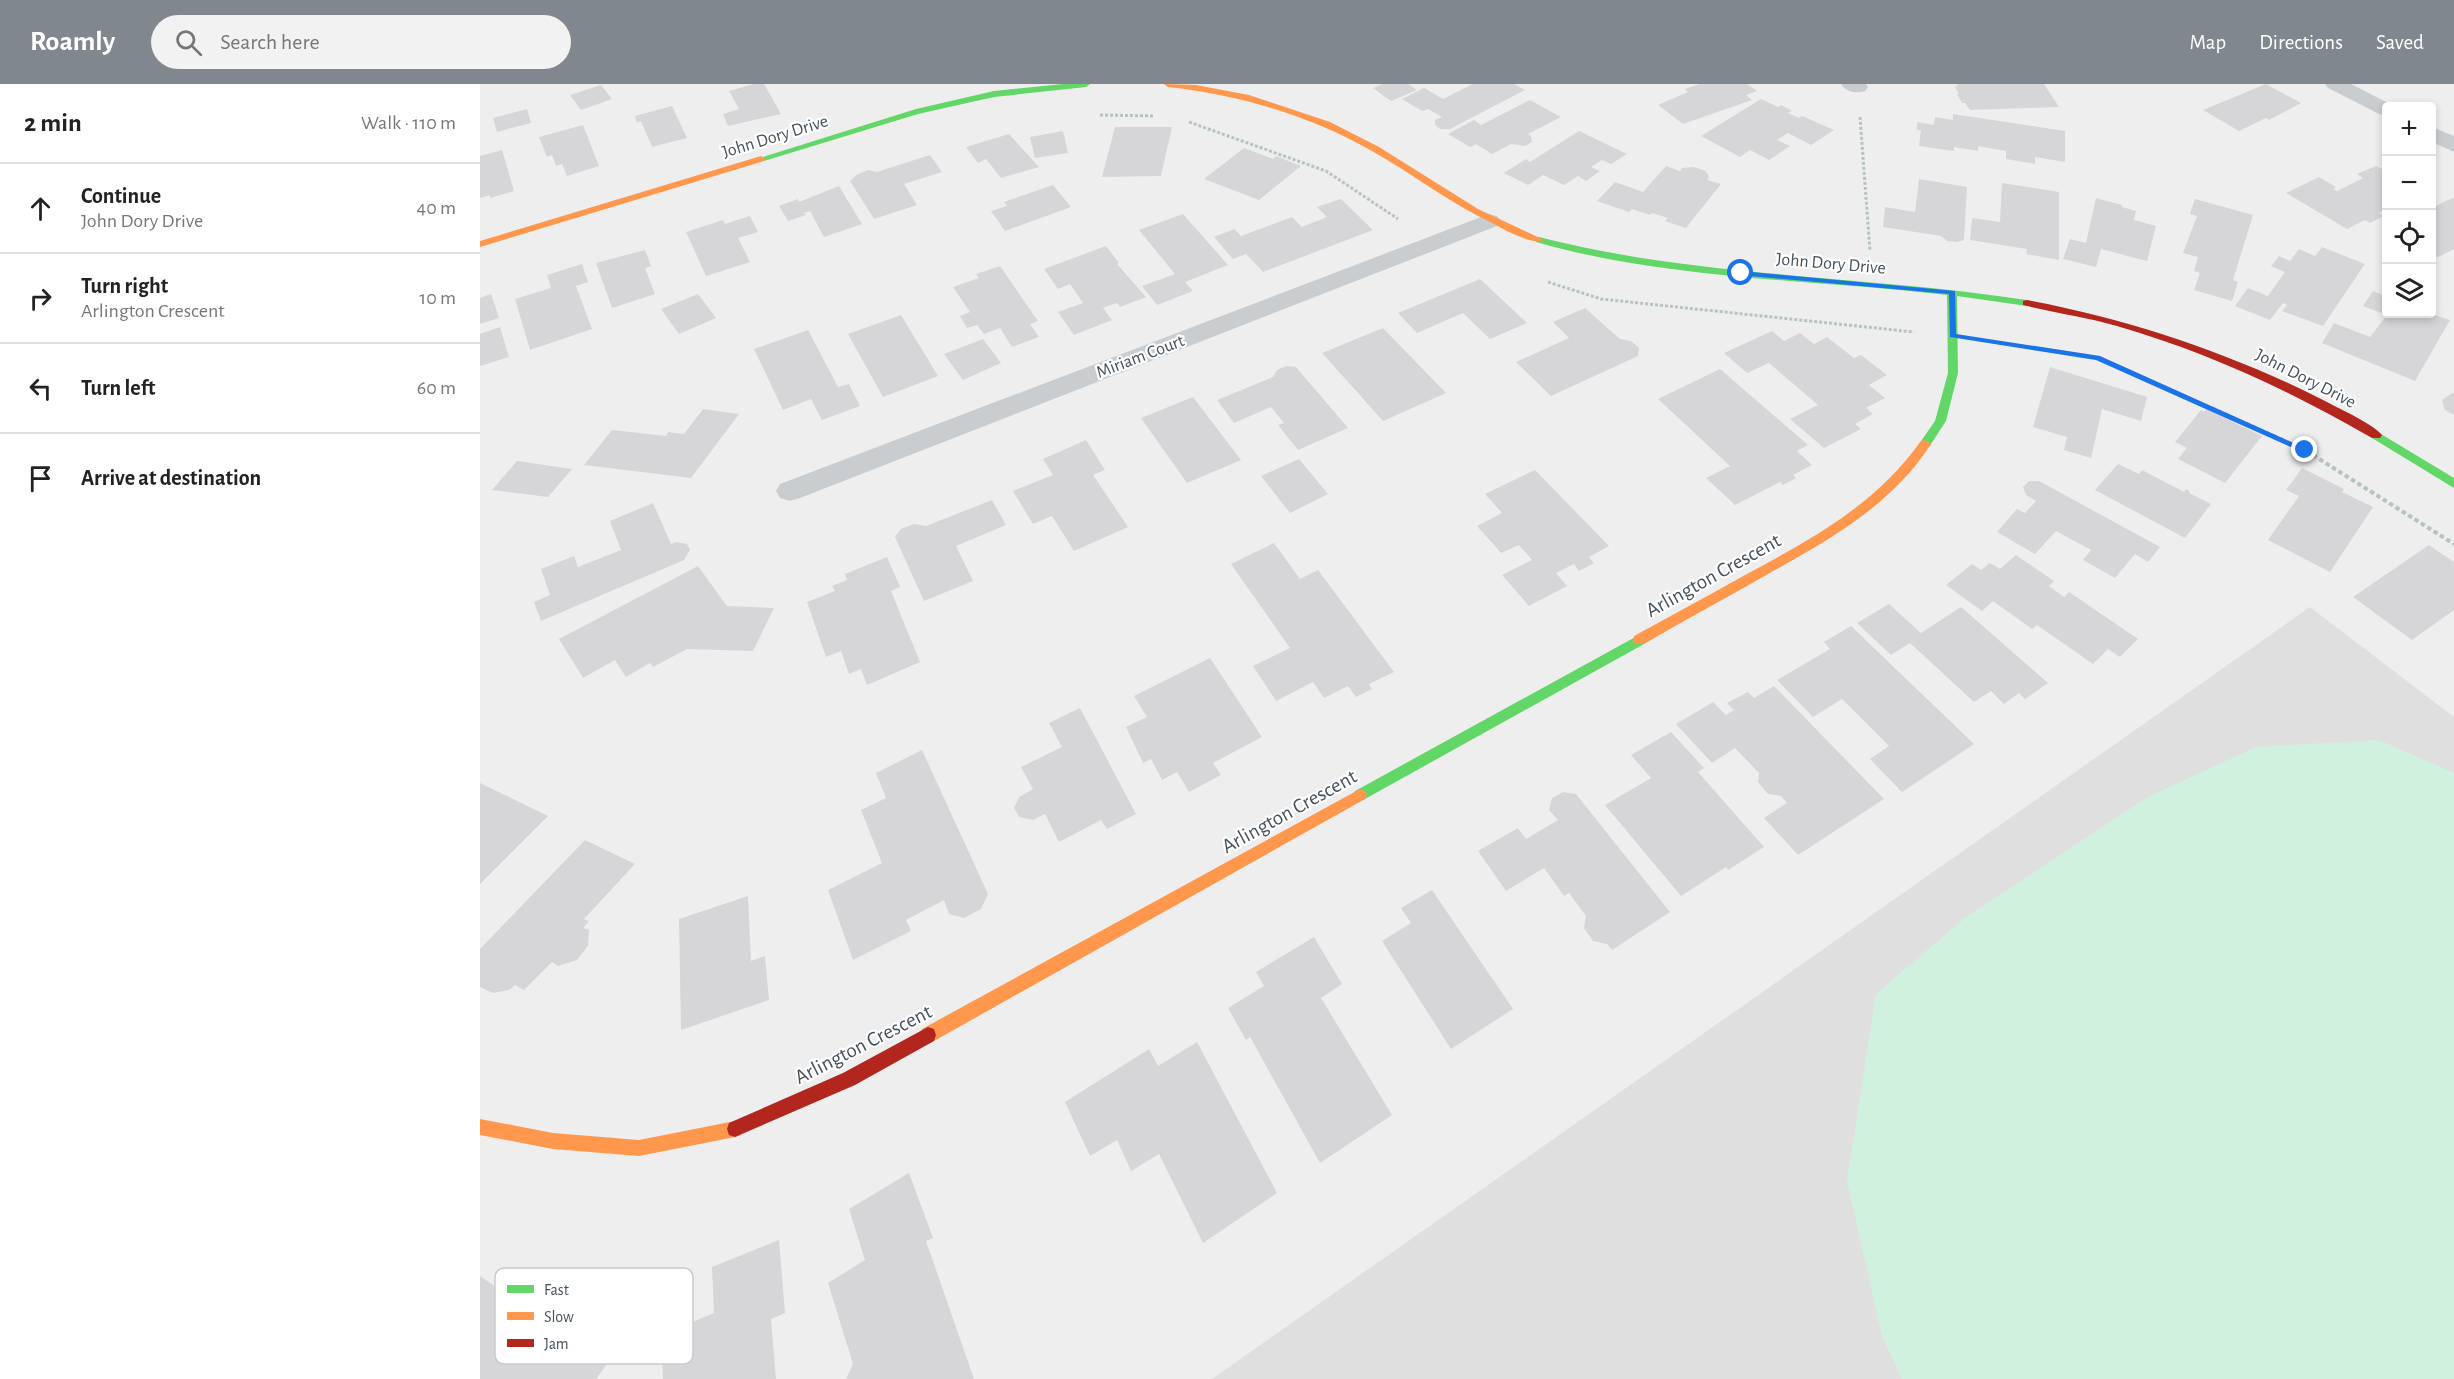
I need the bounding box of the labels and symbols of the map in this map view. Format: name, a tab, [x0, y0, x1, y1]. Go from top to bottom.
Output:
street label: John Dory Drive	[720, 112, 830, 162]
street label: John Dory Drive	[1775, 250, 1886, 278]
route start	[1727, 259, 1753, 285]
street label: Miriam Court	[1094, 332, 1187, 382]
street label: John Dory Drive	[2252, 346, 2359, 412]
route end	[2291, 436, 2317, 462]
street label: Arlington Crescent	[1642, 530, 1785, 621]
street label: Arlington Crescent	[1218, 766, 1361, 857]
street label: Arlington Crescent	[791, 1001, 935, 1088]
legend	[495, 1268, 693, 1364]
text: Fast	[544, 1282, 569, 1298]
text: Slow	[544, 1309, 574, 1325]
text: Jam	[544, 1336, 569, 1352]

